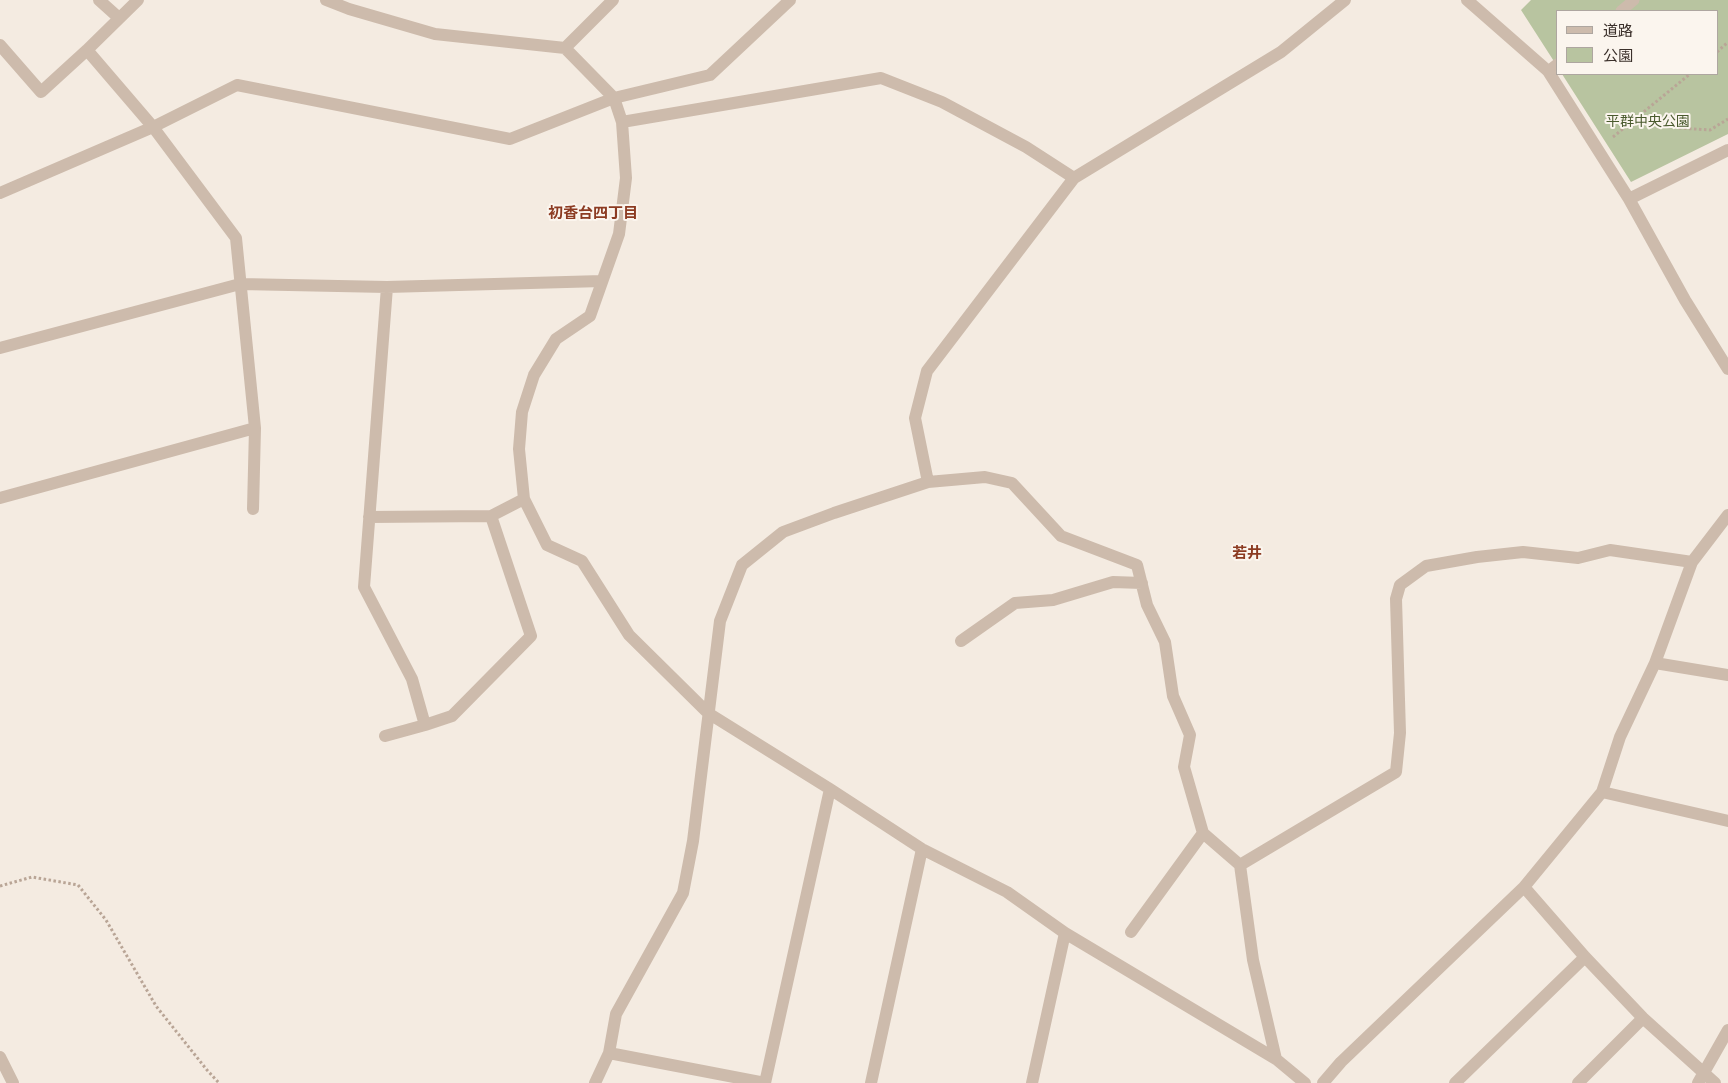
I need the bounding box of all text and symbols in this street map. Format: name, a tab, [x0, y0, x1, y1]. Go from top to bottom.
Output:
legend	[1556, 10, 1718, 75]
text: 道路	[1603, 21, 1633, 39]
text: 公園	[1603, 46, 1633, 64]
park label: 平群中央公園	[1606, 113, 1690, 129]
district label: 初香台四丁目	[548, 204, 638, 222]
district label: 若井	[1232, 544, 1262, 562]

